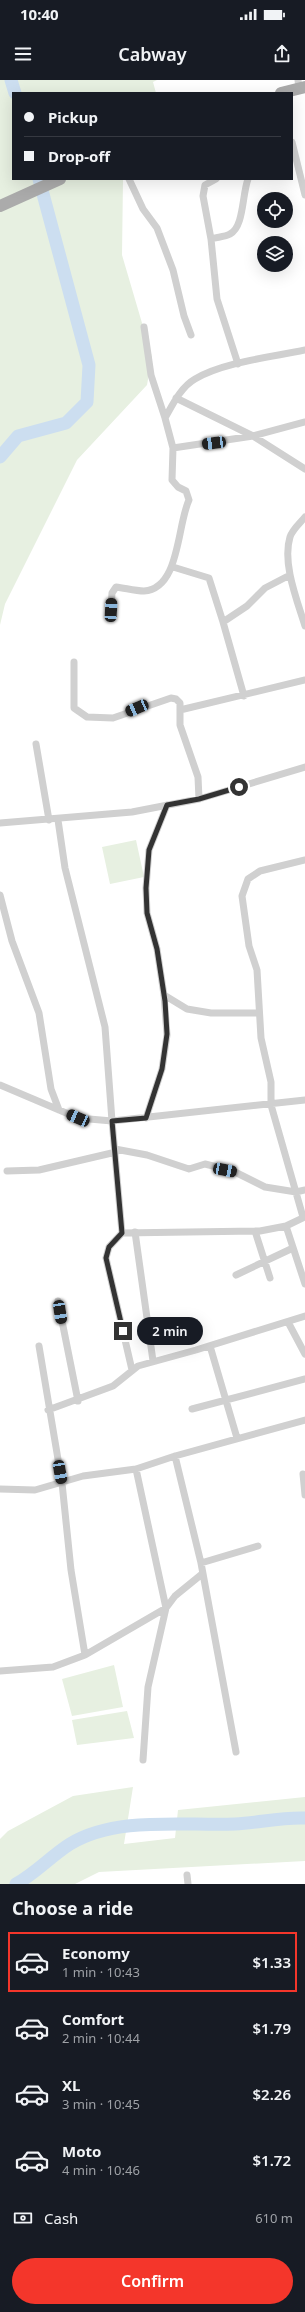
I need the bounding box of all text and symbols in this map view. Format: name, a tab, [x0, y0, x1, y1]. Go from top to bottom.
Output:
text: 10:40	[20, 4, 59, 24]
text: Cabway	[118, 42, 187, 66]
icon: menu	[12, 43, 34, 65]
icon: share	[271, 43, 293, 65]
text: Pickup	[48, 107, 98, 127]
text: Drop-off	[48, 146, 110, 166]
map controls	[257, 192, 293, 272]
button: locate	[257, 192, 293, 228]
button: layers	[257, 236, 293, 272]
car	[201, 436, 227, 450]
car	[104, 598, 118, 622]
car	[124, 698, 150, 718]
route start	[230, 778, 248, 796]
car	[65, 1108, 91, 1128]
car	[212, 1162, 238, 1178]
car	[52, 1299, 68, 1325]
callout: 2 min	[137, 1317, 203, 1345]
route end	[114, 1322, 132, 1340]
text: 2 min	[152, 1322, 188, 1340]
car	[52, 1459, 68, 1485]
text: Choose a ride	[12, 1896, 133, 1920]
text: Economy	[62, 1943, 130, 1963]
icon: car	[14, 1944, 50, 1980]
text: $1.33	[253, 1952, 291, 1972]
text: 1 min · 10:43	[62, 1963, 140, 1981]
text: Comfort	[62, 2009, 124, 2029]
icon: car	[14, 2010, 50, 2046]
text: $1.79	[253, 2018, 291, 2038]
text: 2 min · 10:44	[62, 2029, 140, 2047]
text: XL	[62, 2075, 80, 2095]
icon: car	[14, 2076, 50, 2112]
text: $2.26	[253, 2084, 291, 2104]
text: 3 min · 10:45	[62, 2095, 140, 2113]
text: Moto	[62, 2141, 101, 2161]
icon: car	[14, 2142, 50, 2178]
text: $1.72	[253, 2150, 291, 2170]
text: 4 min · 10:46	[62, 2161, 140, 2179]
icon: cash	[12, 2207, 34, 2229]
text: Cash	[44, 2208, 78, 2228]
text: 610 m	[255, 2209, 293, 2227]
button: Confirm	[12, 2258, 293, 2304]

